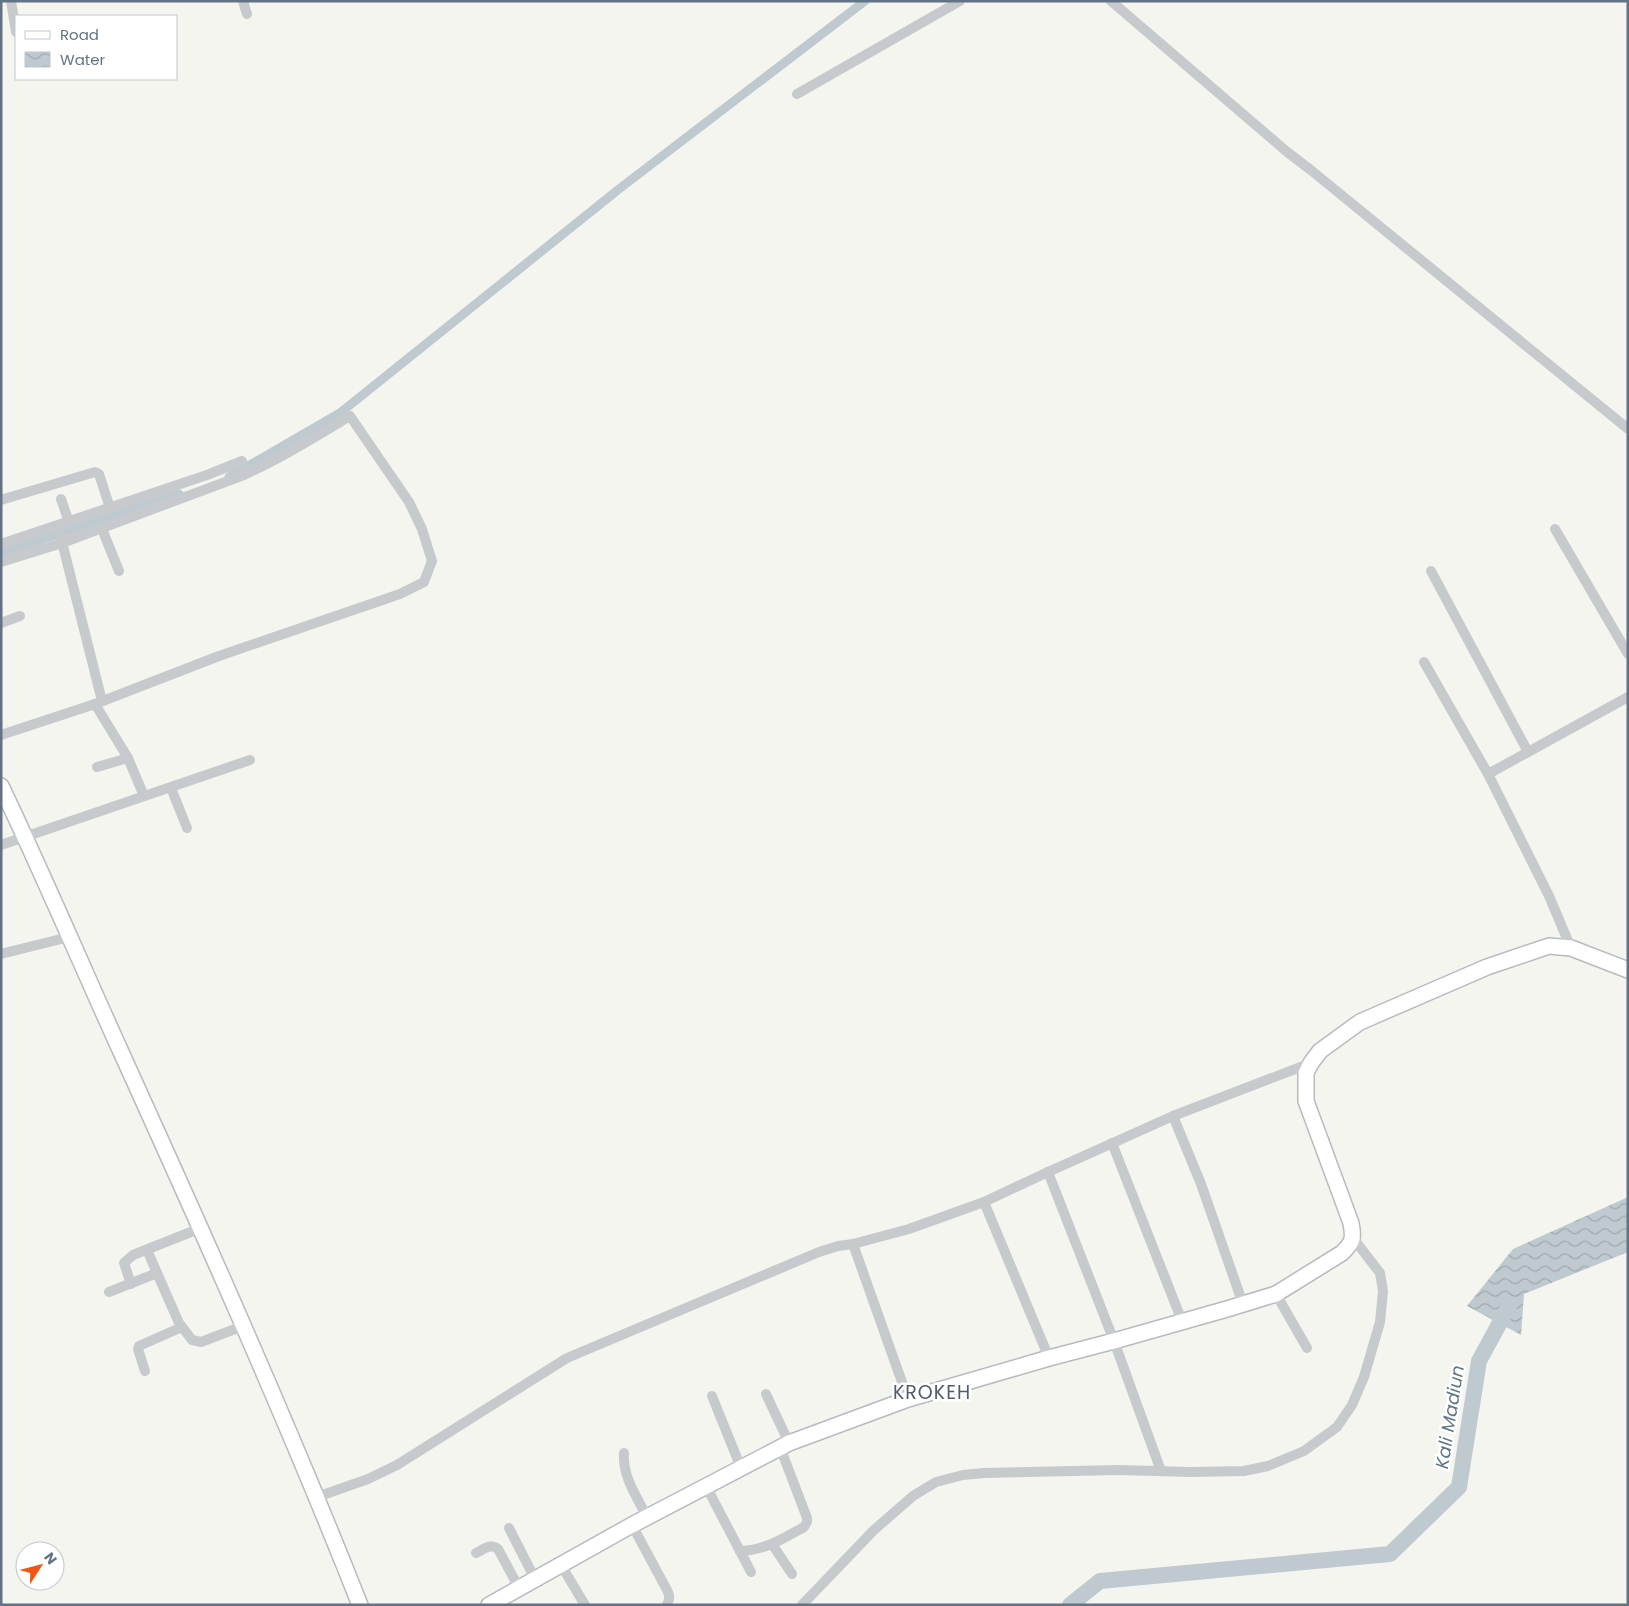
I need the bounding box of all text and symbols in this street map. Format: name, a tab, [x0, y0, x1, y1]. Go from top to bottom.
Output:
legend	[15, 15, 178, 80]
text: Road	[60, 24, 99, 45]
text: Water	[60, 49, 106, 70]
water label: Kali Madiun	[1429, 1363, 1470, 1470]
district label: KROKEH	[893, 1379, 971, 1406]
north arrow	[15, 1541, 65, 1591]
text: N	[39, 1548, 62, 1568]

